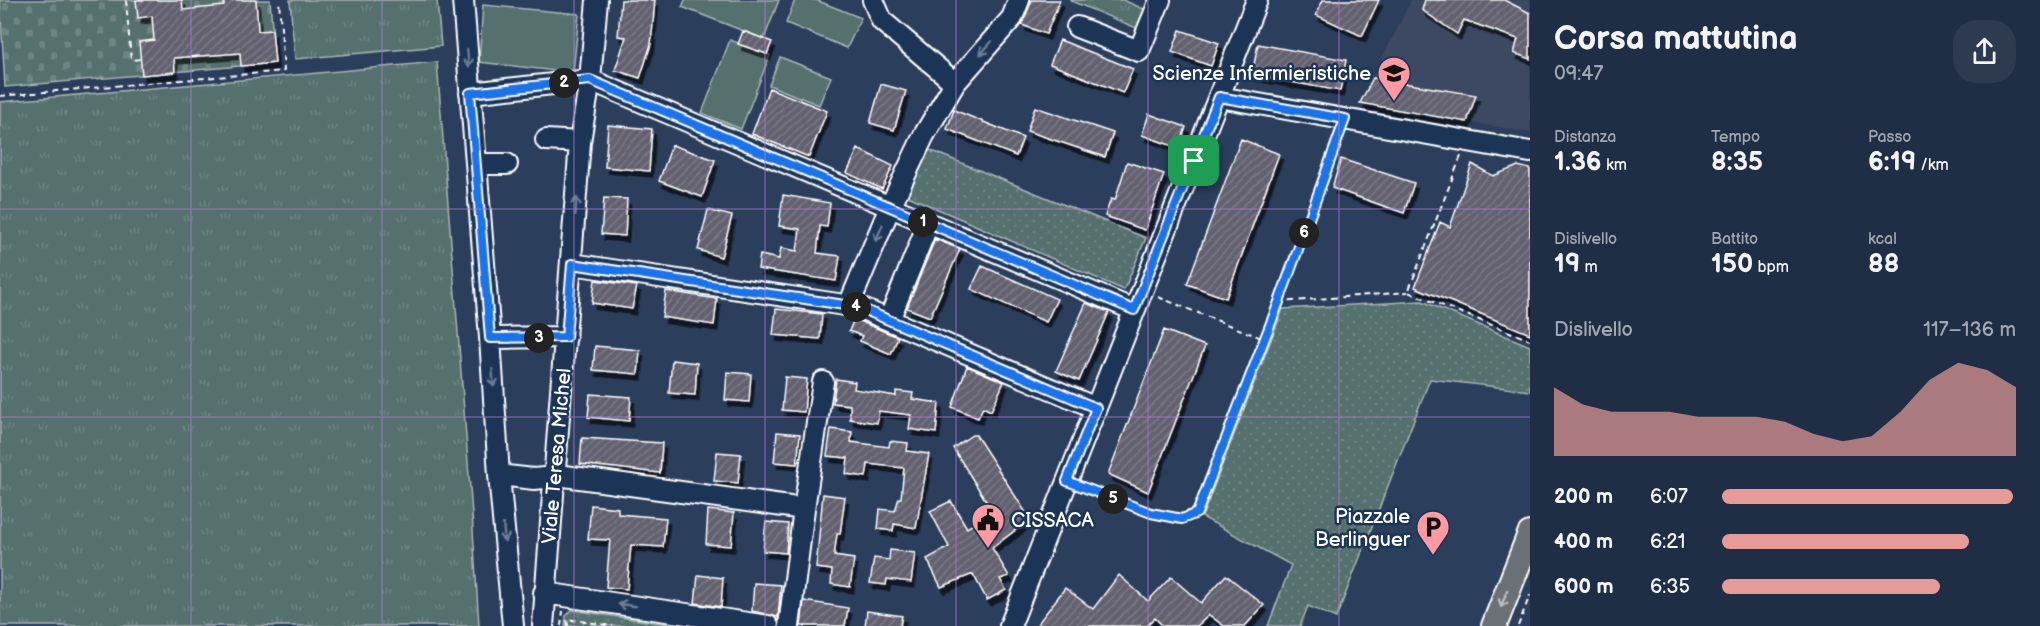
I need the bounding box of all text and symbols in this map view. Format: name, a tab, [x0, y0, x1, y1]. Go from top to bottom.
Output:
text: Corsa mattutina	[1554, 19, 1798, 59]
button: share	[1953, 20, 2016, 83]
one-way arrow	[979, 40, 993, 55]
one-way arrow	[462, 48, 473, 68]
school or university icon: Scienze Infermieristiche	[1376, 55, 1412, 102]
place label: Scienze Infermieristiche	[1153, 62, 1371, 86]
text: 09:47	[1554, 62, 1603, 86]
pin: 2	[549, 68, 579, 98]
text: 2	[559, 73, 569, 92]
text: Distanza	[1554, 128, 1616, 147]
text: Tempo	[1711, 128, 1760, 147]
text: Passo	[1868, 128, 1911, 147]
pin	[1168, 135, 1219, 186]
icon: arrive	[1177, 144, 1210, 177]
text: 1.36	[1554, 147, 1602, 178]
text: 8:35	[1711, 147, 1763, 178]
text: 6:19	[1868, 147, 1916, 178]
text: km	[1602, 156, 1627, 175]
text: /km	[1916, 156, 1949, 175]
one-way arrow	[570, 196, 581, 216]
pin: 1	[908, 207, 938, 237]
text: 1	[920, 212, 926, 231]
pin: 6	[1289, 218, 1319, 248]
one-way arrow	[873, 223, 884, 242]
text: 6	[1299, 223, 1309, 242]
text: Dislivello	[1554, 230, 1617, 249]
text: Battito	[1711, 230, 1758, 249]
text: kcal	[1868, 230, 1897, 249]
text: 19	[1554, 249, 1580, 280]
text: 150	[1711, 249, 1753, 280]
text: 88	[1868, 249, 1899, 280]
text: m	[1580, 258, 1598, 277]
text: bpm	[1753, 258, 1789, 277]
pin: 4	[841, 292, 871, 322]
text: 4	[851, 297, 861, 316]
text: Dislivello	[1554, 318, 1633, 342]
text: 117–136 m	[1923, 318, 2016, 342]
pin: 3	[524, 323, 554, 353]
text: 3	[534, 328, 544, 347]
street label: Viale Teresa Michel	[537, 367, 577, 545]
one-way arrow	[487, 368, 498, 388]
pin: 5	[1098, 484, 1128, 514]
text: 200 m	[1554, 485, 1613, 509]
text: 6:07	[1650, 485, 1688, 509]
text: 5	[1108, 489, 1118, 508]
public building icon: CISSACA	[970, 502, 1006, 549]
place label: Piazzale Berlinguer	[1315, 505, 1411, 552]
place label: CISSACA	[1011, 509, 1095, 533]
parking icon: Piazzale Berlinguer	[1415, 509, 1451, 556]
one-way arrow	[499, 523, 510, 543]
text: 400 m	[1554, 530, 1613, 554]
text: 6:21	[1650, 530, 1686, 554]
text: 600 m	[1554, 575, 1614, 599]
text: 6:35	[1650, 575, 1690, 599]
one-way arrow	[1498, 590, 1509, 608]
one-way arrow	[618, 600, 638, 611]

